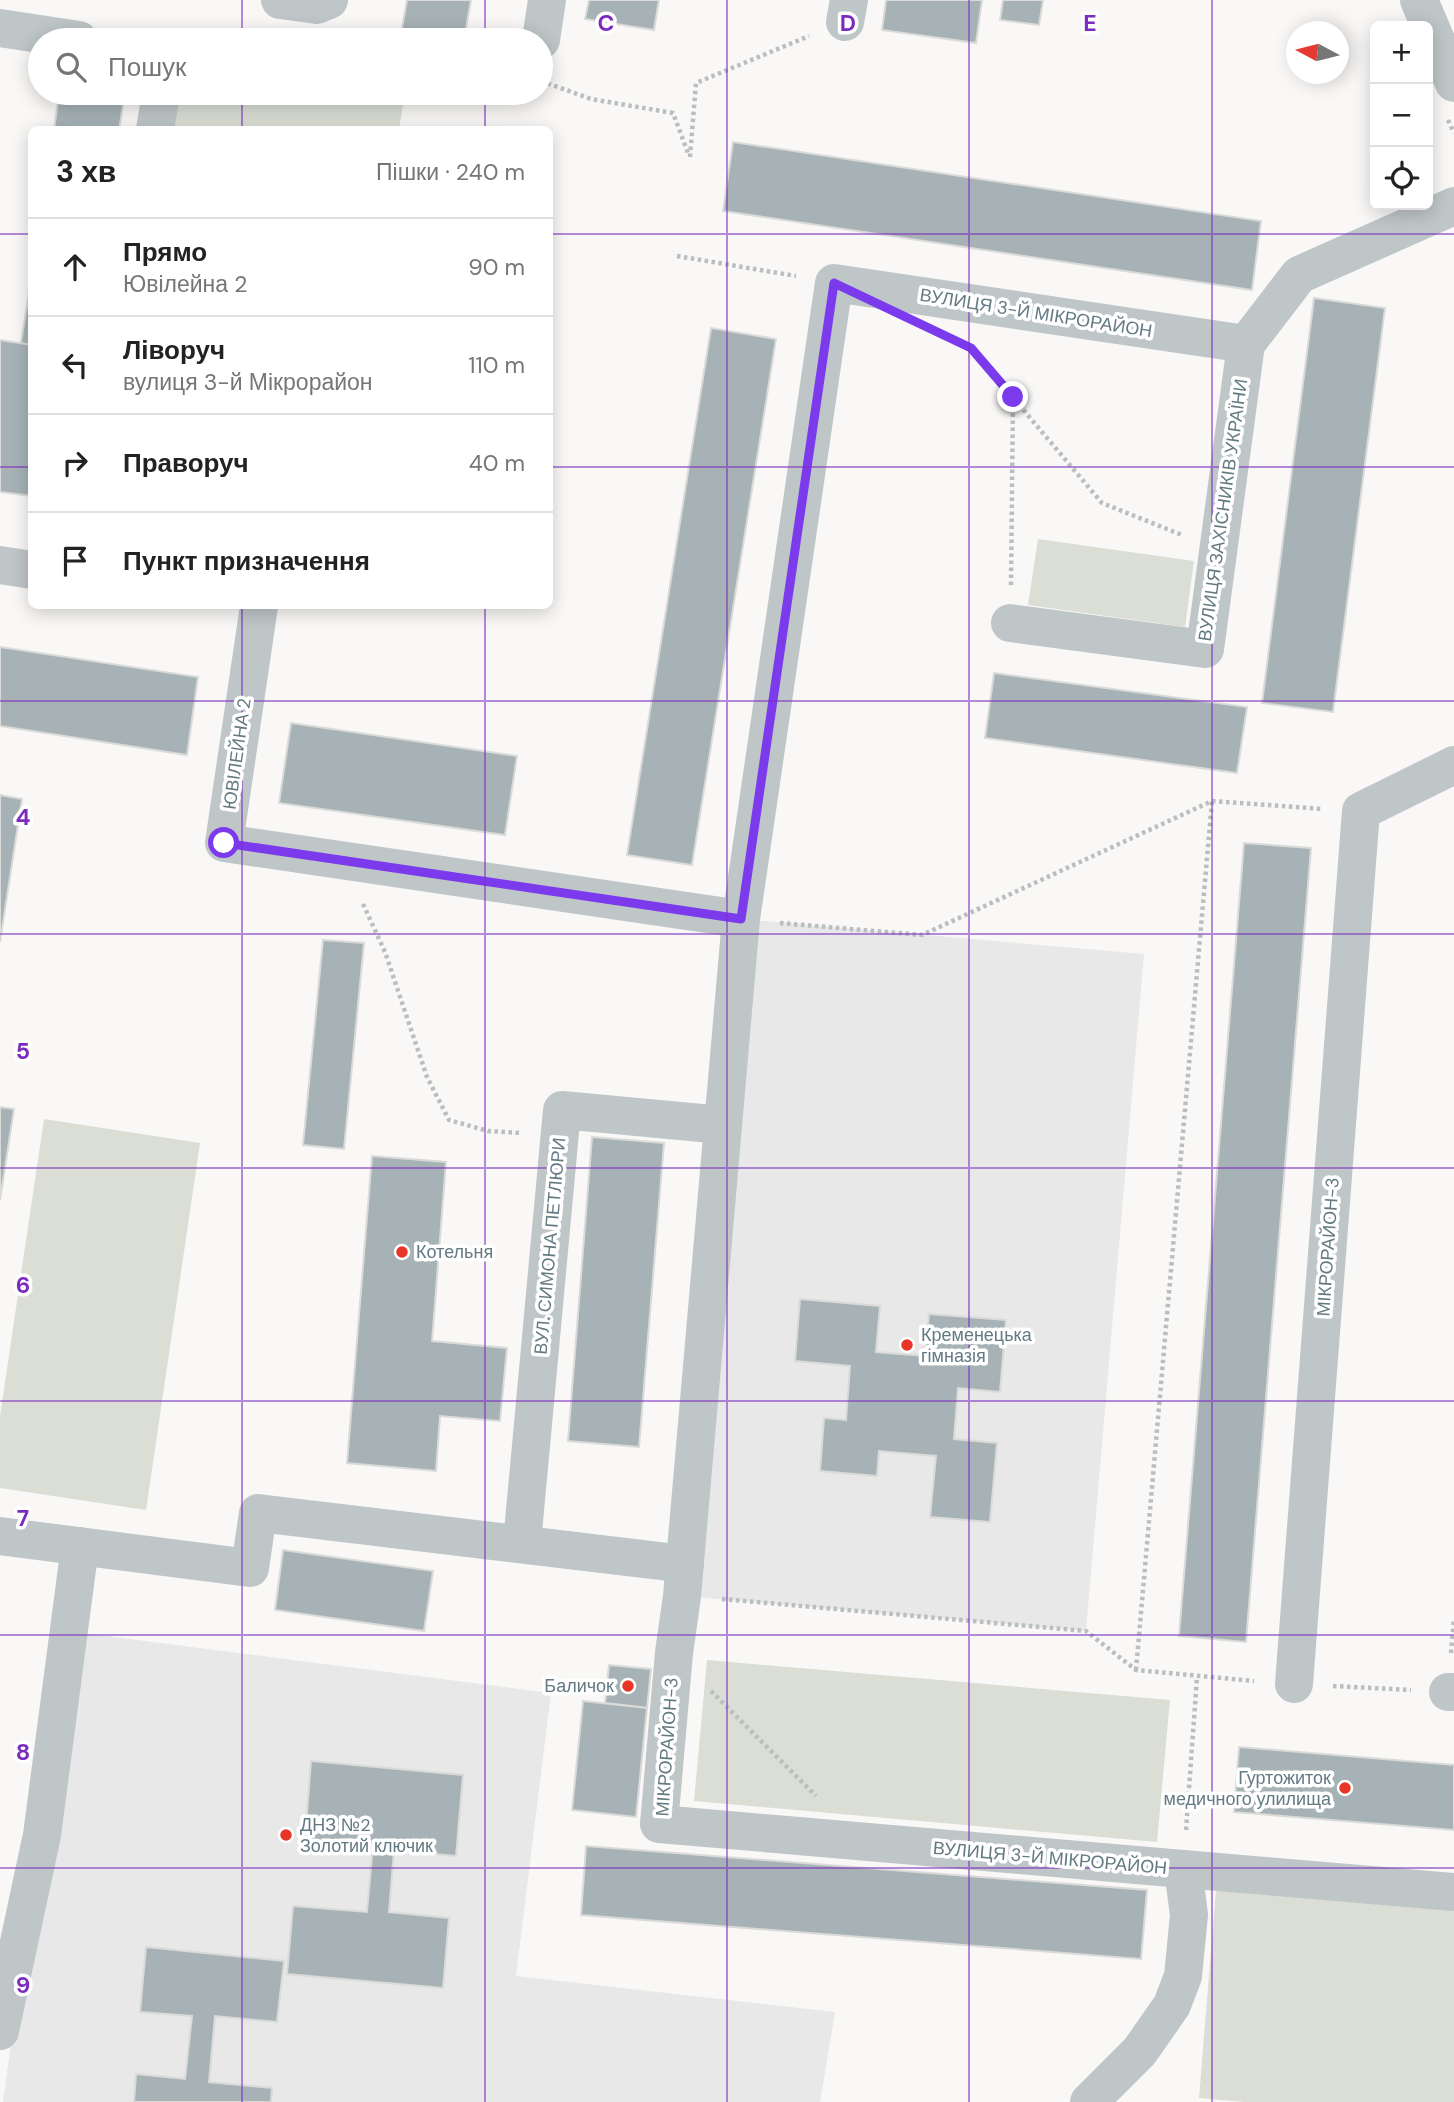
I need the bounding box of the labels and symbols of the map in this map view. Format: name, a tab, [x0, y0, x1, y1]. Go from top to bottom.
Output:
text: C	[598, 8, 614, 38]
text: D	[840, 8, 856, 38]
text: E	[1083, 8, 1097, 38]
north arrow	[1286, 21, 1349, 84]
street label: ВУЛИЦЯ 3-Й МІКРОРАЙОН	[918, 283, 1154, 343]
street label: ВУЛИЦЯ ЗАХІСНИКІВ УКРАЇНИ	[1193, 377, 1253, 643]
route end	[997, 381, 1028, 412]
street label: ЮВІЛЕЙНА 2	[217, 697, 257, 811]
text: 4	[16, 802, 31, 832]
route start	[208, 827, 239, 858]
text: 5	[16, 1036, 30, 1066]
street label: ВУЛ. СИМОНА ПЕТЛЮРИ	[529, 1137, 571, 1355]
street label: МІКРОРАЙОН-3	[1311, 1177, 1345, 1317]
place label: Котельня	[416, 1240, 493, 1264]
marker: Котельня	[394, 1244, 410, 1260]
text: 6	[16, 1270, 30, 1300]
place label: Кременецька гімназія	[921, 1323, 1033, 1368]
marker: Кременецька гімназія	[899, 1337, 915, 1353]
text: 7	[17, 1503, 29, 1533]
place label: Баличок	[544, 1674, 614, 1698]
street label: МІКРОРАЙОН-3	[650, 1677, 684, 1817]
marker: Баличок	[620, 1678, 636, 1694]
text: 8	[16, 1737, 30, 1767]
place label: Гуртожиток медичного улилища	[1164, 1766, 1332, 1811]
marker: Гуртожиток медичного улилища	[1337, 1780, 1353, 1796]
place label: ДНЗ №2 Золотий ключик	[300, 1813, 433, 1858]
marker: ДНЗ №2 Золотий ключик	[278, 1827, 294, 1843]
street label: ВУЛИЦЯ 3-Й МІКРОРАЙОН	[932, 1836, 1168, 1880]
text: 9	[16, 1970, 30, 2000]

